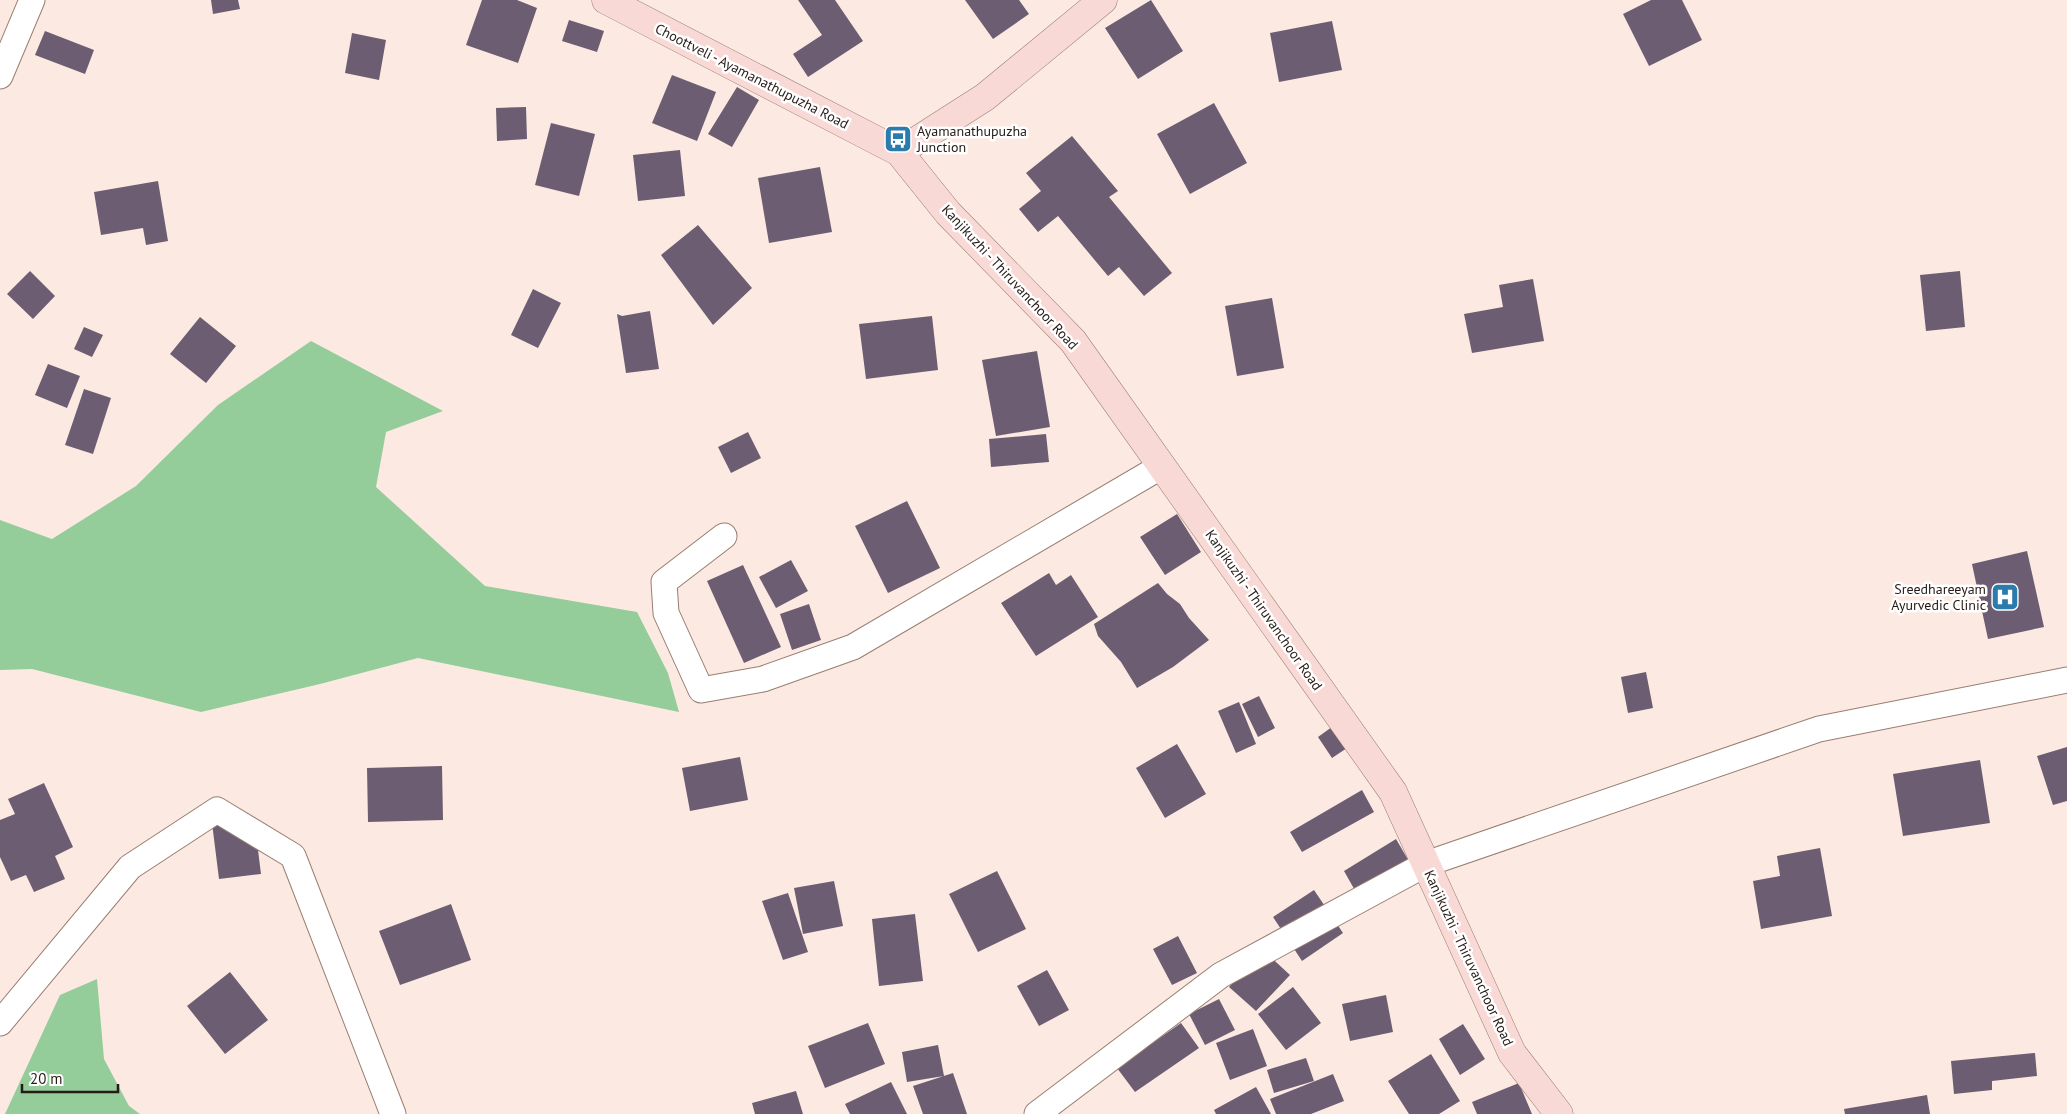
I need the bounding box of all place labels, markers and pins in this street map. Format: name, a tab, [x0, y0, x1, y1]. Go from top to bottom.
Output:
place label: Ayamanathupuzha Junction	[916, 122, 1027, 156]
bus stop icon: Ayamanathupuzha Junction	[883, 124, 913, 154]
place label: Sreedhareeyam Ayurvedic Clinic	[1891, 580, 1986, 614]
hospital icon: Sreedhareeyam Ayurvedic Clinic	[1990, 582, 2020, 612]

